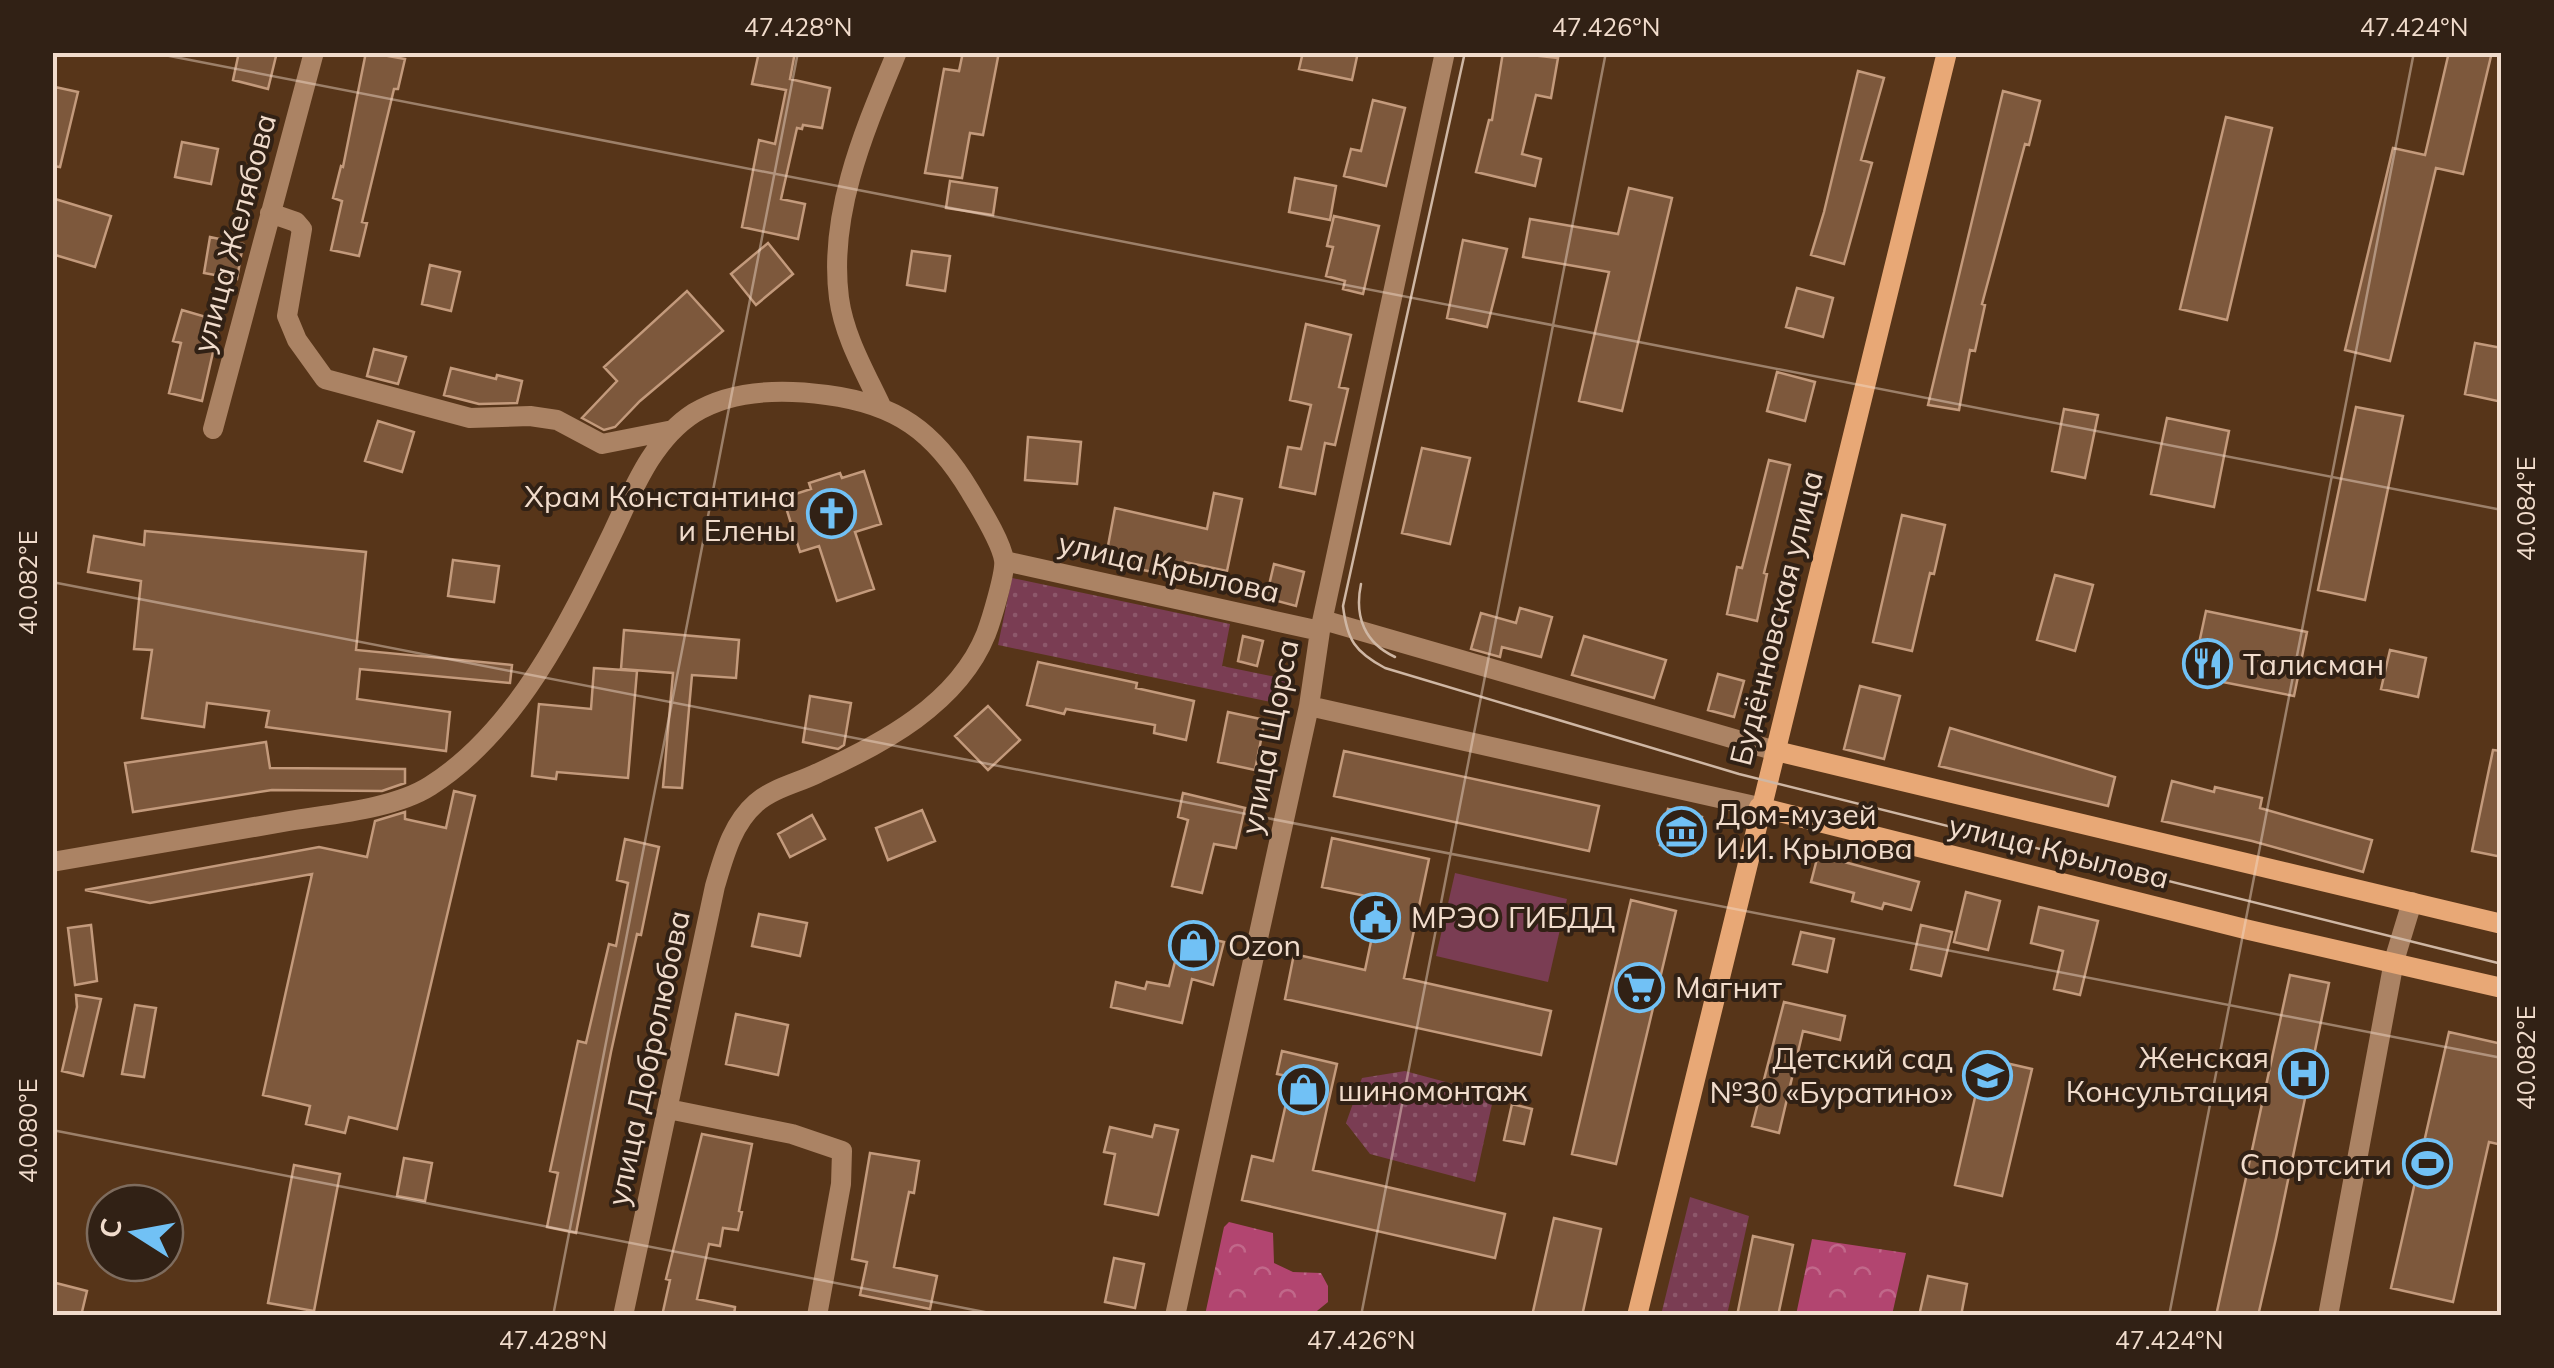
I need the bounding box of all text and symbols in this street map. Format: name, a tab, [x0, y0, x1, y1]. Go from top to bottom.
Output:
text: 47.428°N	[744, 11, 852, 42]
text: 47.426°N	[1552, 11, 1660, 42]
text: 47.424°N	[2360, 11, 2468, 42]
street label: улица Желябова	[184, 109, 284, 357]
text: 40.084°E	[2510, 457, 2541, 561]
street label: Будённовская улица	[1721, 467, 1831, 769]
place label: Храм Константина и Елены	[524, 477, 796, 549]
church icon: Храм Константина и Елены	[805, 487, 857, 539]
street label: улица Крылова	[1055, 523, 1283, 611]
text: 40.082°E	[12, 531, 43, 635]
street label: улица Щорса	[1231, 636, 1307, 838]
restaurant icon: Талисман	[2182, 638, 2234, 690]
place label: Талисман	[2243, 645, 2384, 683]
place label: Дом-музей И.И. Крылова	[1716, 795, 1913, 867]
museum icon: Дом-музей И.И. Крылова	[1655, 805, 1707, 857]
street label: улица Крылова	[1945, 805, 2173, 897]
public building icon: МРЭО ГИБДД	[1350, 891, 1402, 943]
place label: МРЭО ГИБДД	[1411, 898, 1615, 936]
street label: улица Добролюбова	[598, 907, 698, 1209]
shop icon: Ozon	[1167, 919, 1219, 971]
place label: Ozon	[1228, 926, 1301, 964]
supermarket icon: Магнит	[1614, 961, 1666, 1013]
place label: Магнит	[1675, 968, 1782, 1006]
text: 40.082°E	[2510, 1006, 2541, 1110]
place label: Женская Консультация	[2066, 1038, 2269, 1110]
place label: Детский сад №30 «Буратино»	[1710, 1039, 1953, 1111]
hospital icon: Женская Консультация	[2278, 1048, 2330, 1100]
school or university icon: Детский сад №30 «Буратино»	[1962, 1049, 2014, 1101]
shop icon: шиномонтаж	[1277, 1064, 1329, 1116]
place label: шиномонтаж	[1338, 1071, 1528, 1109]
text: 40.080°E	[12, 1079, 43, 1183]
sports icon: Спортсити	[2401, 1138, 2453, 1190]
place label: Спортсити	[2240, 1145, 2392, 1183]
north arrow	[85, 1183, 185, 1283]
text: С	[91, 1215, 129, 1241]
text: 47.428°N	[499, 1324, 607, 1355]
text: 47.426°N	[1307, 1324, 1415, 1355]
text: 47.424°N	[2115, 1324, 2223, 1355]

